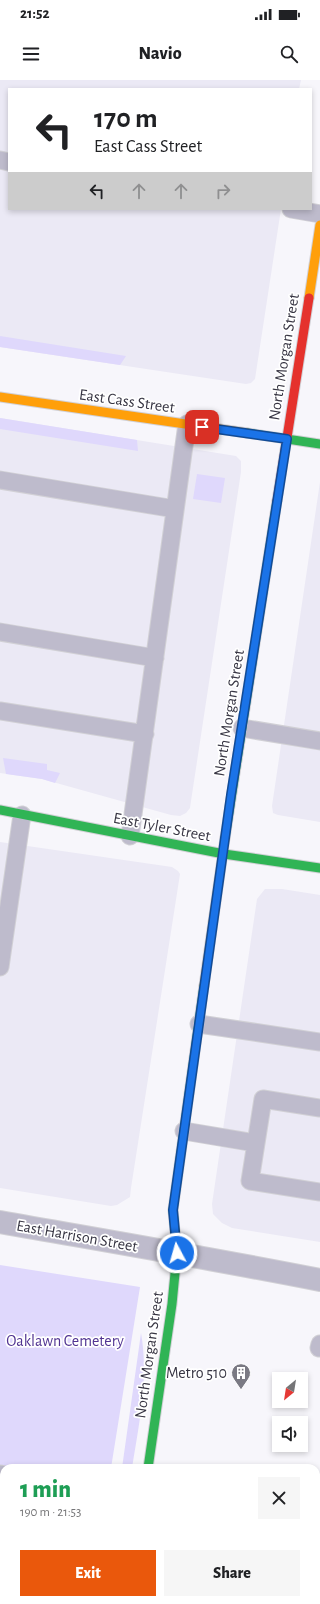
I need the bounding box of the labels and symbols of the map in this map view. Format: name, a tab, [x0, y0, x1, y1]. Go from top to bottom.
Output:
street label: North Morgan Street	[266, 292, 302, 422]
street label: East Cass Street	[78, 386, 176, 416]
pin	[185, 410, 219, 444]
street label: North Morgan Street	[211, 648, 247, 778]
street label: East Tyler Street	[112, 810, 212, 845]
street label: East Harrison Street	[15, 1217, 139, 1255]
position arrow	[156, 1232, 198, 1274]
street label: North Morgan Street	[132, 1290, 166, 1420]
park label: Oaklawn Cemetery	[6, 1333, 124, 1350]
building icon: Metro 510	[230, 1362, 252, 1390]
place label: Metro 510	[166, 1365, 227, 1381]
north arrow	[272, 1372, 308, 1408]

